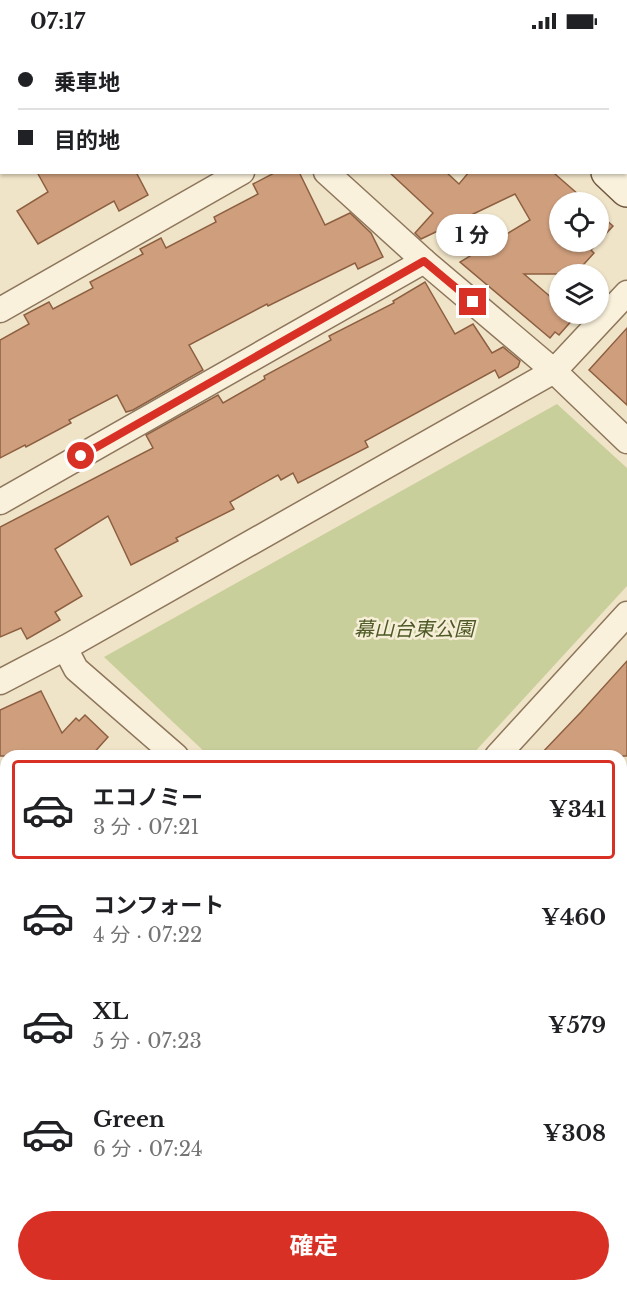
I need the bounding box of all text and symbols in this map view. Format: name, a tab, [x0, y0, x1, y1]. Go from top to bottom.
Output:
text: 07:17	[30, 8, 85, 35]
text: 乗車地	[54, 69, 120, 96]
text: 目的地	[54, 127, 120, 154]
map controls	[549, 192, 609, 324]
button: locate	[549, 192, 609, 252]
callout: 1 分	[437, 215, 509, 257]
text: 1 分	[455, 223, 489, 247]
button: layers	[549, 264, 609, 324]
route end	[459, 288, 486, 315]
route start	[67, 442, 94, 469]
park label: 幕山台東公園	[354, 617, 477, 641]
icon: car	[21, 783, 75, 837]
text: エコノミー	[93, 784, 203, 811]
text: ¥341	[549, 796, 606, 823]
text: 3 分 · 07:21	[93, 815, 200, 839]
icon: car	[21, 891, 75, 945]
text: コンフォート	[93, 892, 224, 919]
text: ¥460	[541, 904, 606, 931]
text: 4 分 · 07:22	[93, 923, 202, 947]
text: XL	[93, 998, 128, 1025]
icon: car	[21, 999, 75, 1053]
text: ¥579	[548, 1012, 606, 1039]
text: 5 分 · 07:23	[93, 1029, 202, 1053]
text: Green	[93, 1106, 165, 1133]
icon: car	[21, 1107, 75, 1161]
text: ¥308	[543, 1120, 606, 1147]
text: 6 分 · 07:24	[93, 1137, 203, 1161]
button: 確定	[18, 1211, 609, 1280]

